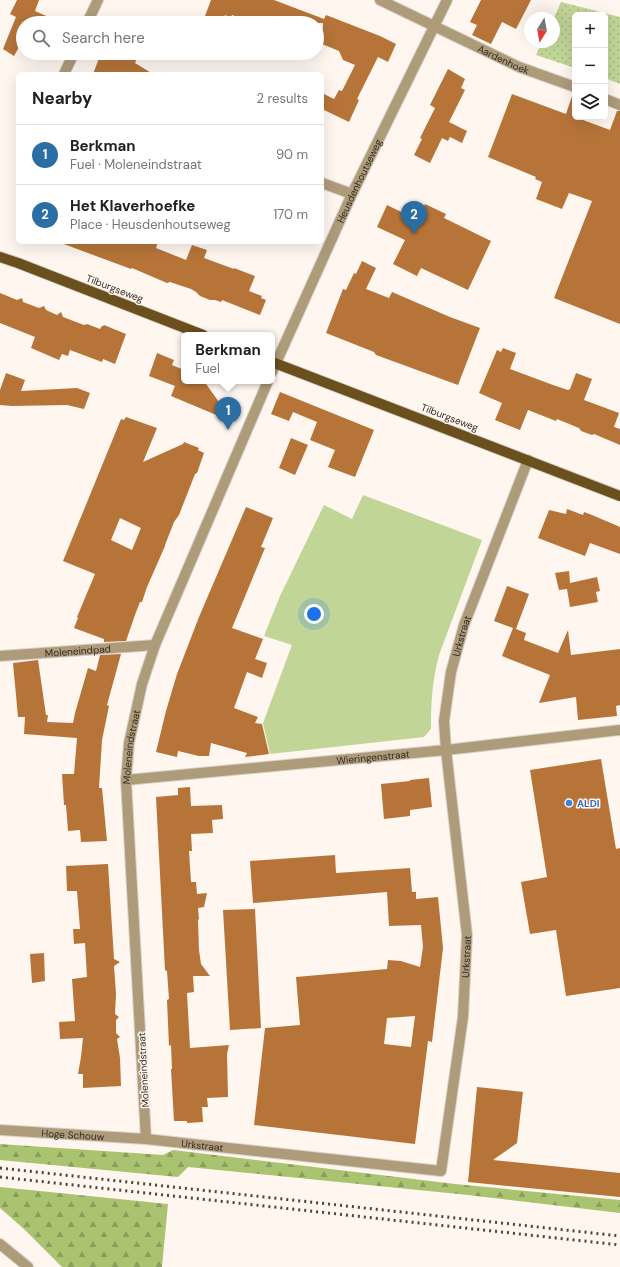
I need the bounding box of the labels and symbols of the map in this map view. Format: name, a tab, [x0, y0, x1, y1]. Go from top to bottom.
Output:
north arrow	[524, 12, 560, 48]
street label: Aardenhoek	[475, 42, 531, 77]
street label: Heusdenhoutseweg	[334, 137, 385, 225]
pin: 2	[401, 201, 427, 234]
street label: Tilburgseweg	[84, 272, 146, 306]
pin: 1	[215, 397, 241, 430]
street label: Tilburgseweg	[419, 401, 481, 435]
your location	[304, 604, 324, 624]
street label: Urkstraat	[450, 614, 474, 658]
street label: Moleneindpad	[44, 642, 111, 660]
street label: Moleneindstraat	[120, 708, 143, 785]
street label: Wieringenstraat	[336, 747, 410, 767]
place label: ALDI	[577, 797, 600, 810]
marker: ALDI	[564, 798, 574, 808]
street label: Urkstraat	[459, 935, 474, 978]
street label: Moleneindstraat	[135, 1032, 152, 1108]
street label: Hoge Schouw	[41, 1127, 105, 1143]
street label: Urkstraat	[181, 1137, 224, 1154]

